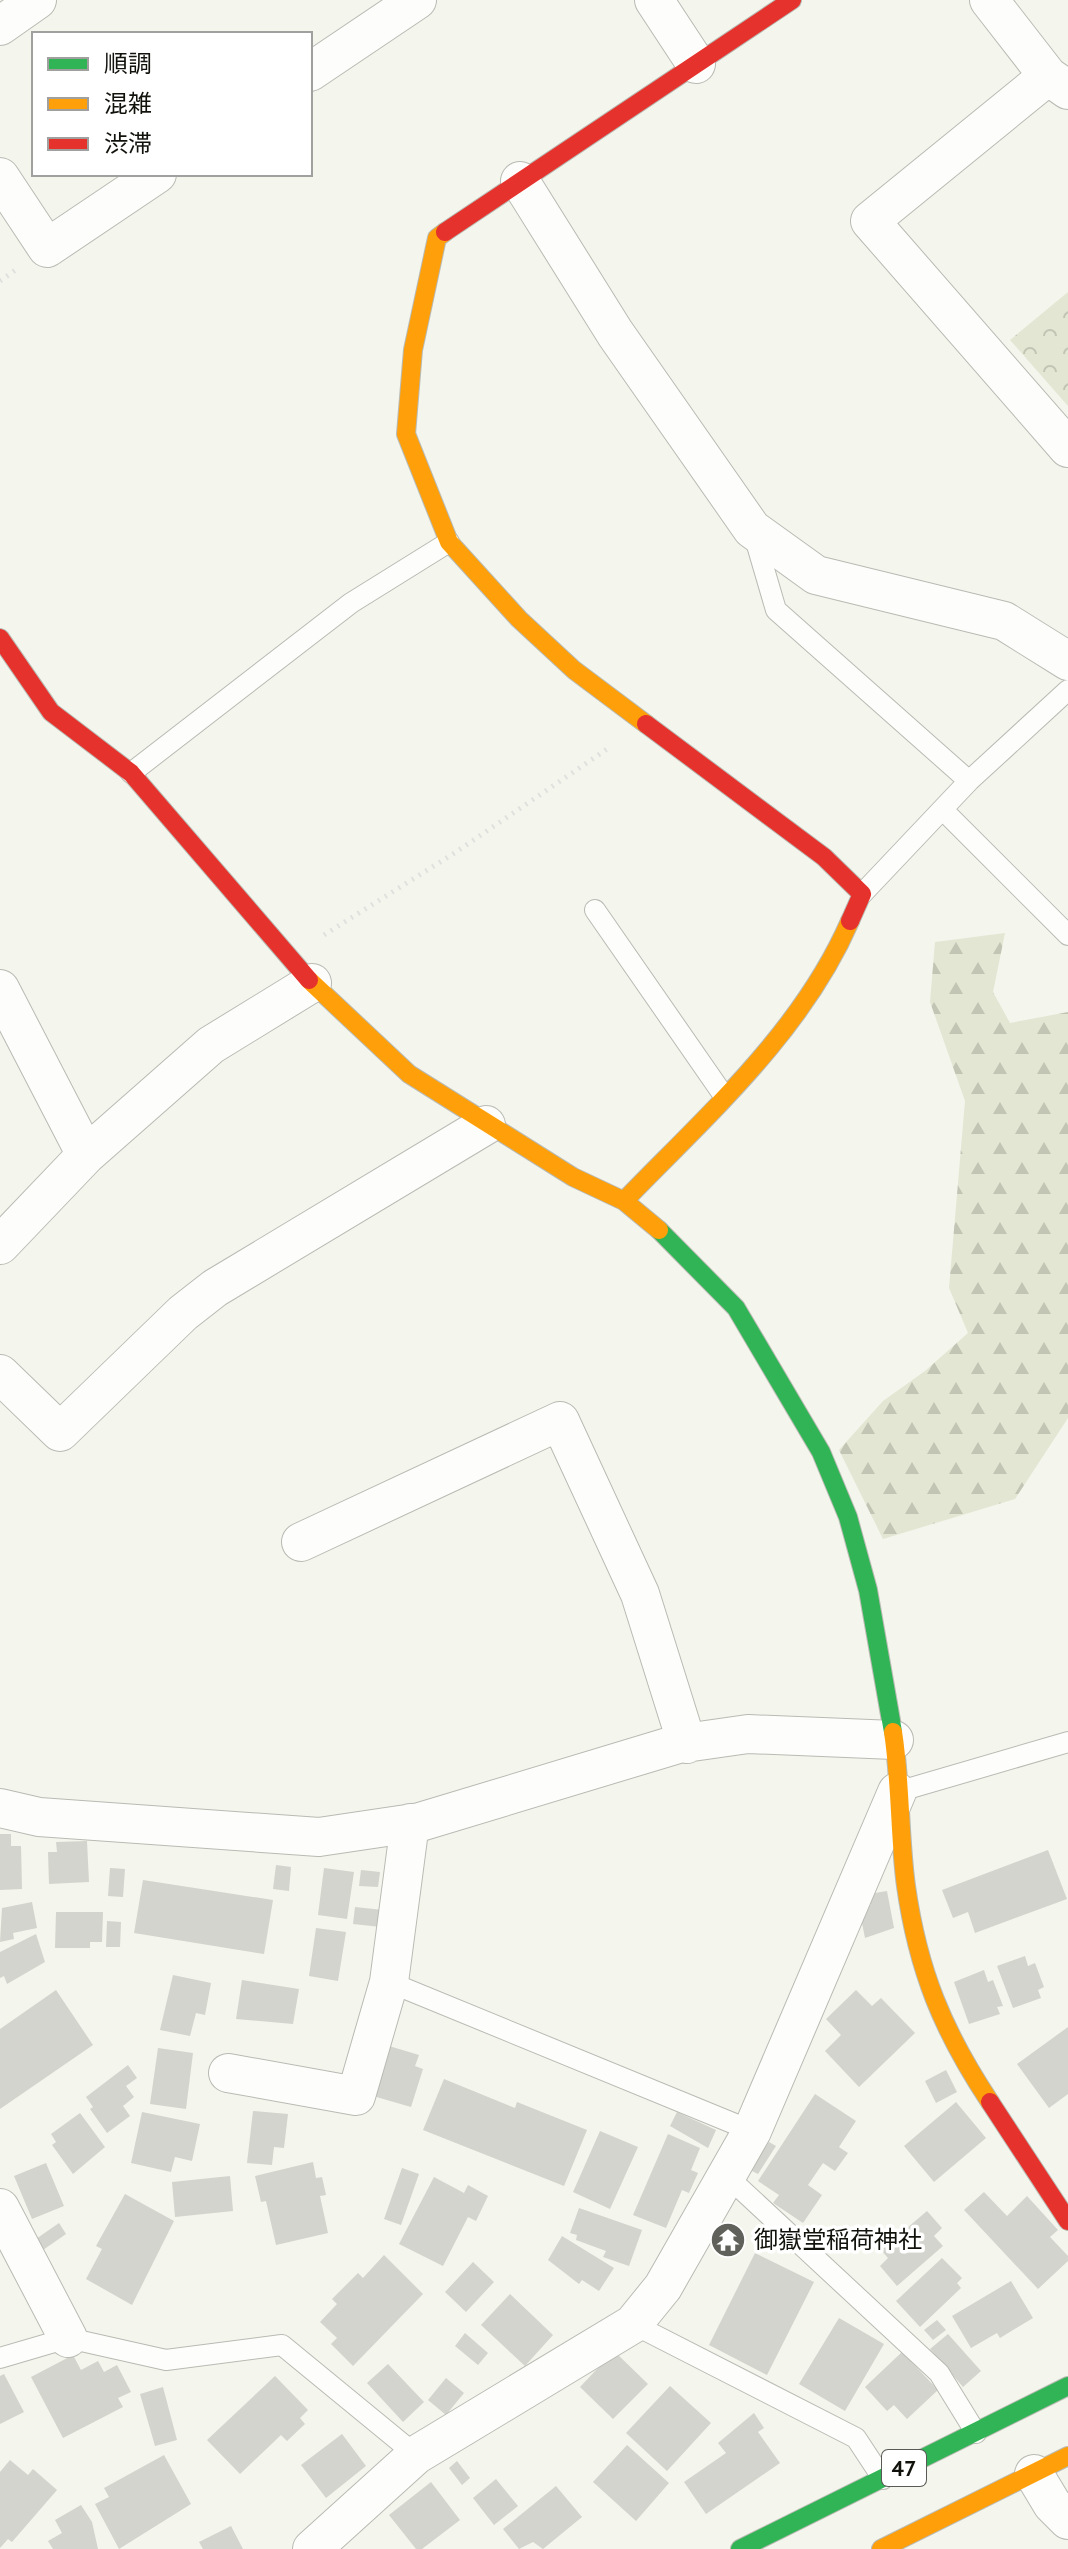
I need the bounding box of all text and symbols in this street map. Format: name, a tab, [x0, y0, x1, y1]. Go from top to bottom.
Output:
legend	[32, 32, 312, 176]
text: 順調	[104, 48, 152, 79]
text: 混雑	[104, 88, 152, 119]
text: 渋滞	[104, 128, 152, 159]
temple icon: 御嶽堂稲荷神社	[709, 2221, 747, 2259]
place label: 御嶽堂稲荷神社	[754, 2224, 922, 2255]
road number: 47	[882, 2450, 926, 2486]

